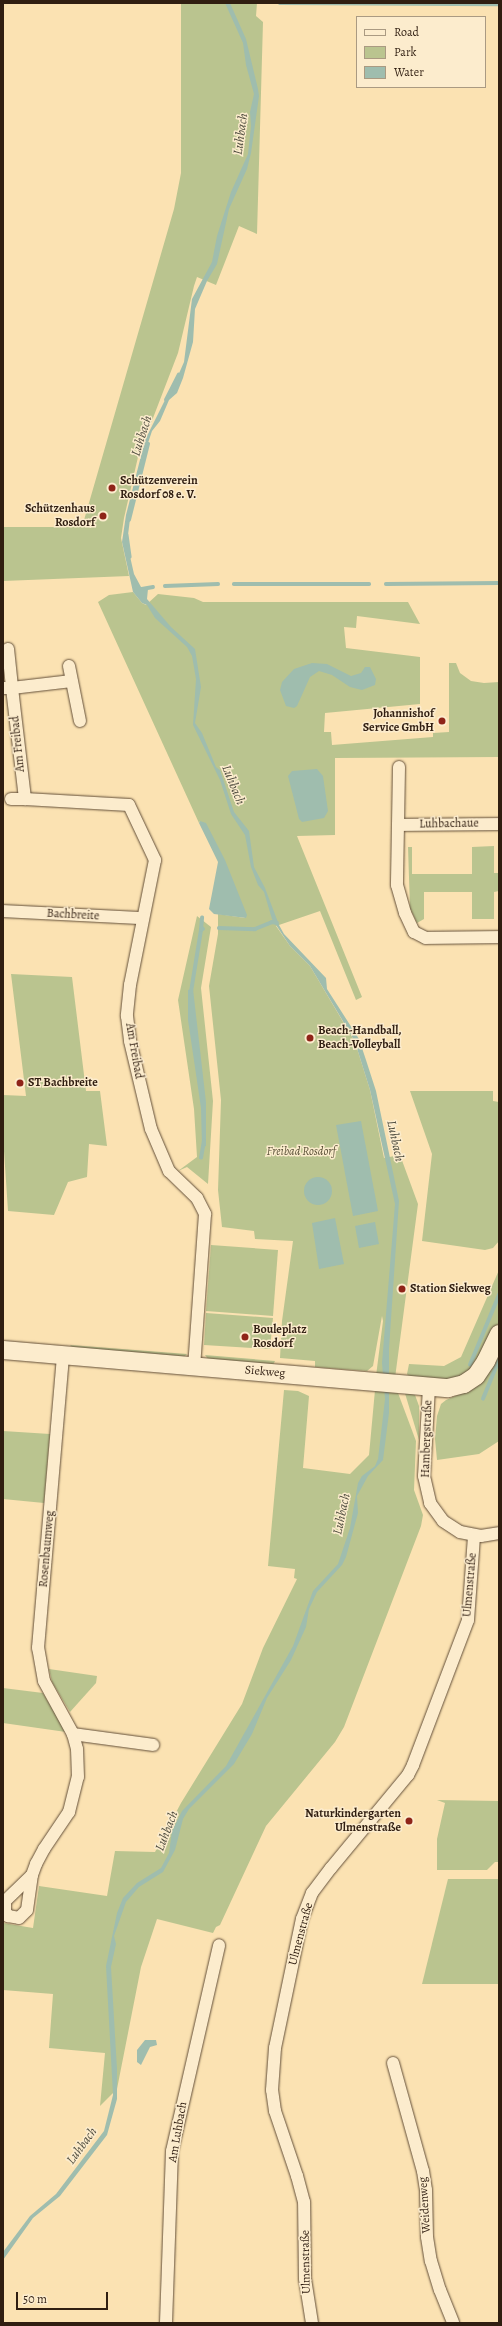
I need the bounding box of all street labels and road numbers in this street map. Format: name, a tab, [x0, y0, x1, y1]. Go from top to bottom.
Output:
street label: Am Freibad	[8, 715, 28, 773]
street label: Luhbachaue	[419, 816, 479, 832]
street label: Bachbreite	[46, 906, 100, 924]
street label: Am Freibad	[122, 1022, 146, 1080]
street label: Siekweg	[244, 1363, 286, 1381]
street label: Hambergstraße	[418, 1400, 436, 1478]
street label: Rosenbaumweg	[36, 1510, 58, 1588]
street label: Ulmenstraße	[460, 1552, 480, 1618]
street label: Ulmenstraße	[286, 1901, 316, 1967]
street label: Am Luhbach	[166, 2101, 190, 2163]
street label: Weidenweg	[416, 2176, 434, 2234]
street label: Ulmenstraße	[298, 2230, 314, 2294]

